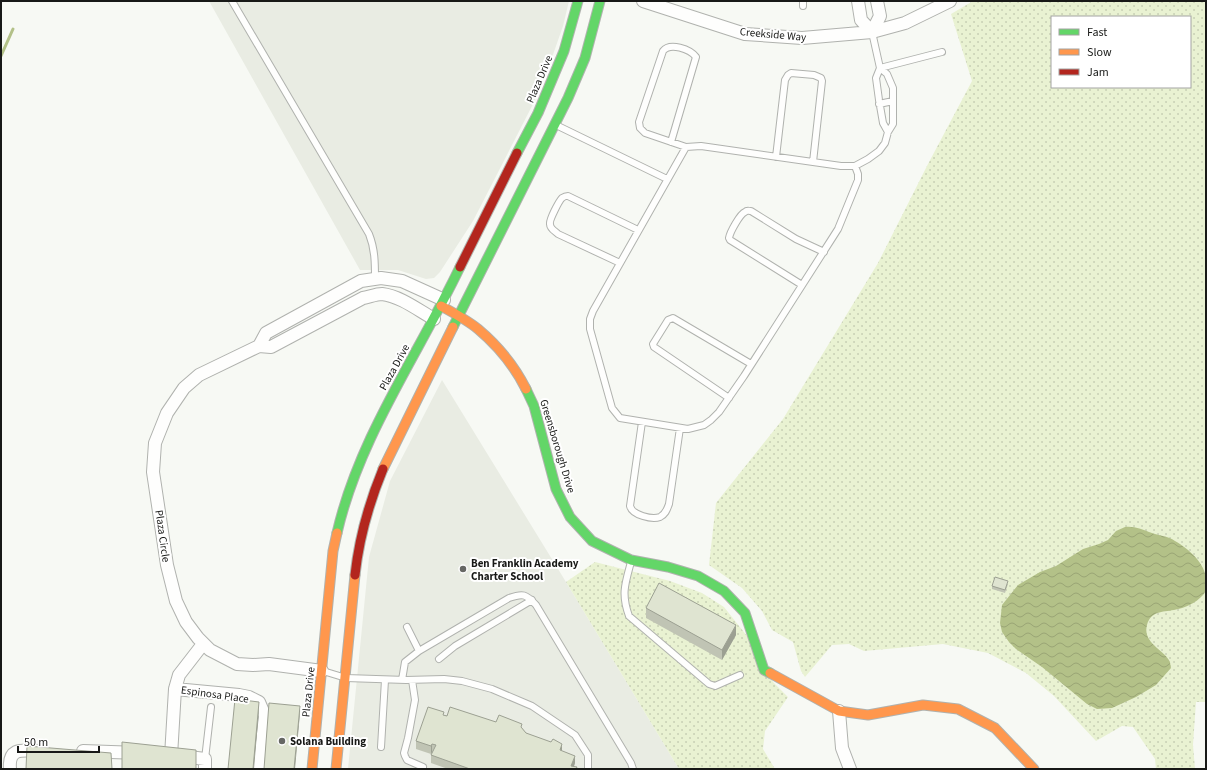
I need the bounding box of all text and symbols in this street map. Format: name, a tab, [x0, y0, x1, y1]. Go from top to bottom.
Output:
legend	[1051, 16, 1191, 88]
street label: Creekside Way	[739, 24, 807, 45]
text: Fast	[1087, 24, 1107, 41]
text: Slow	[1087, 44, 1112, 61]
street label: Plaza Drive	[523, 52, 556, 105]
text: Jam	[1087, 64, 1109, 81]
street label: Plaza Drive	[376, 341, 414, 393]
street label: Greensborough Drive	[536, 397, 579, 495]
street label: Plaza Circle	[151, 509, 174, 564]
place label: Ben Franklin Academy Charter School	[471, 556, 579, 584]
marker: Ben Franklin Academy Charter School	[458, 564, 468, 574]
street label: Plaza Drive	[298, 666, 319, 718]
street label: Espinosa Place	[180, 682, 250, 707]
scale bar	[18, 728, 99, 754]
text: 50 m	[24, 734, 48, 751]
place label: Solana Building	[290, 734, 366, 749]
marker: Solana Building	[277, 736, 287, 746]

